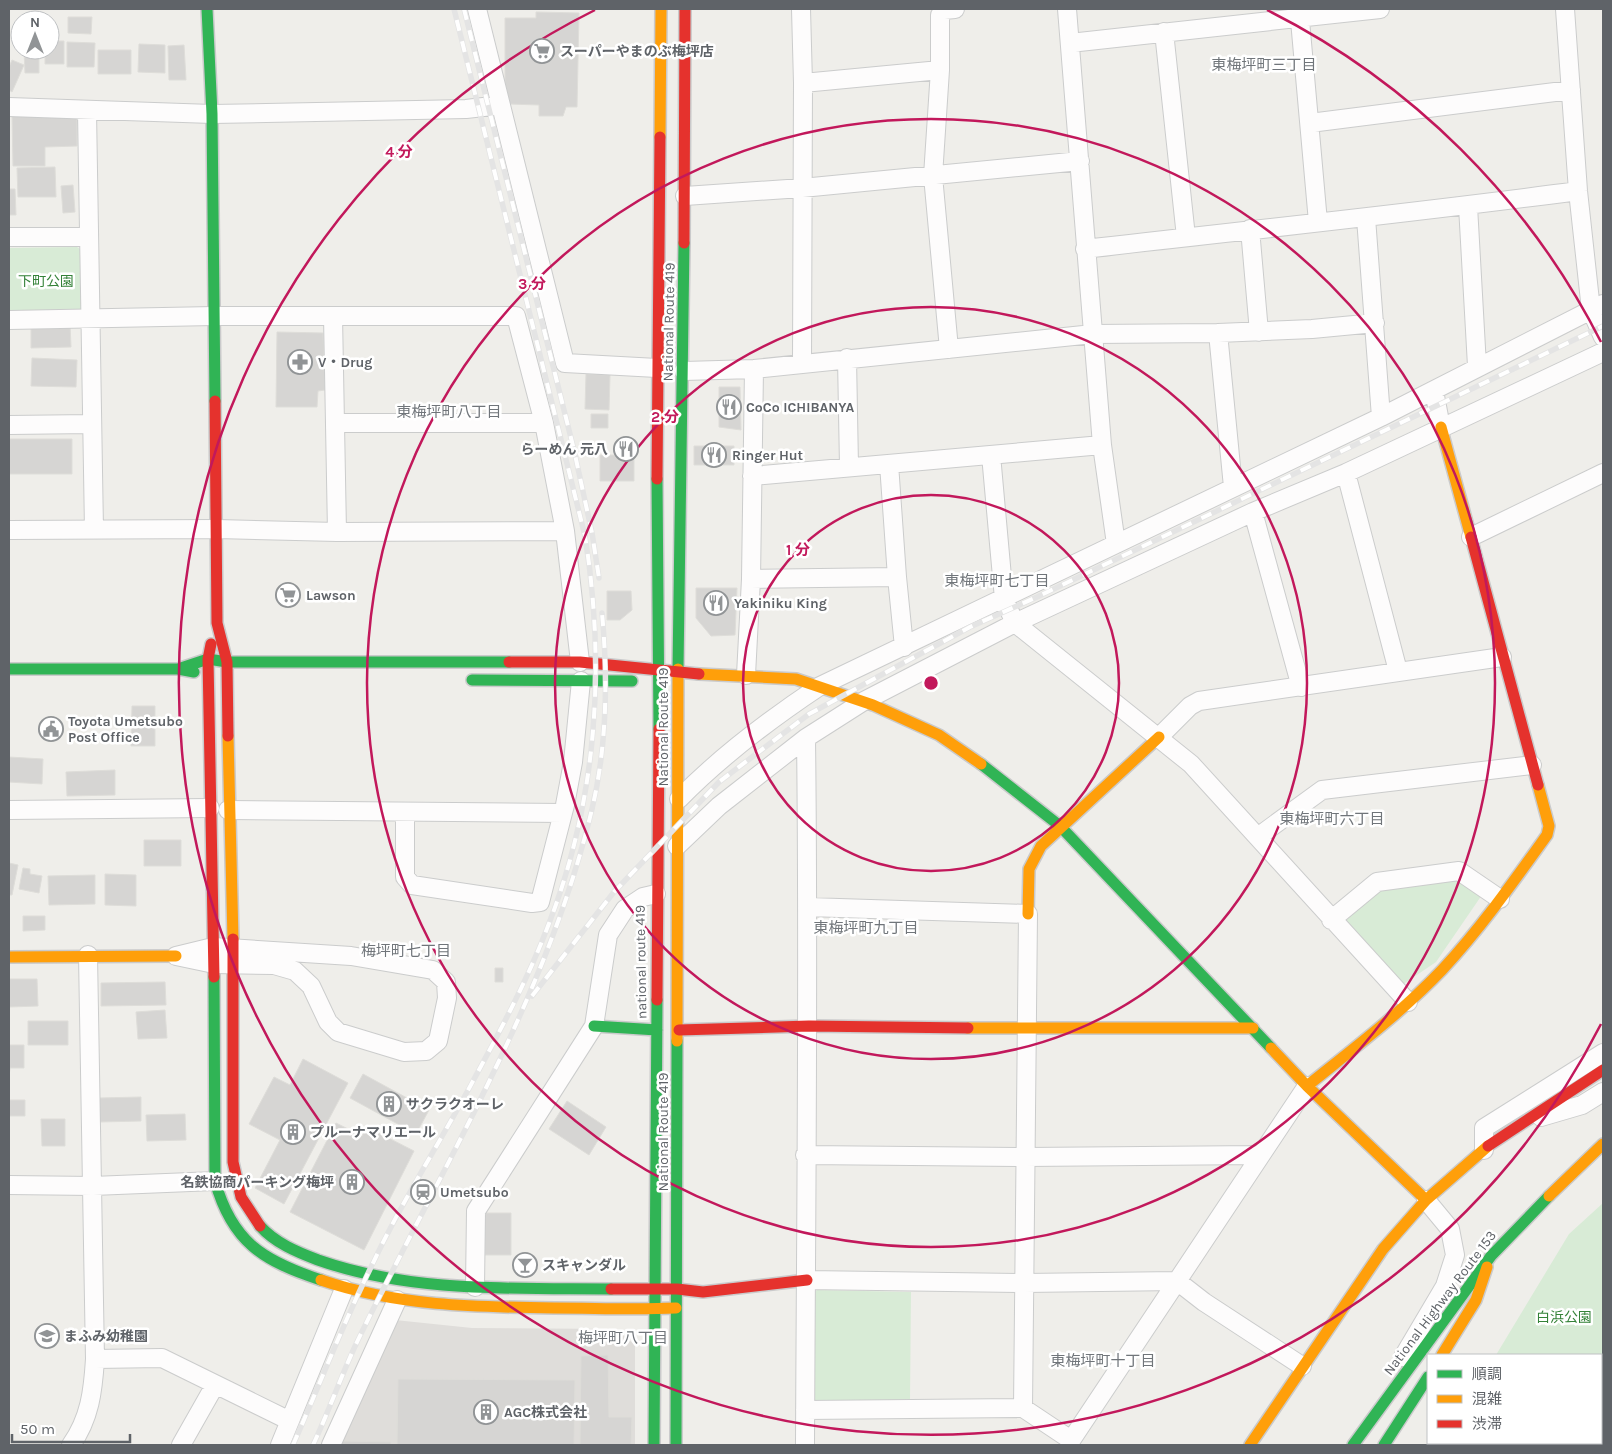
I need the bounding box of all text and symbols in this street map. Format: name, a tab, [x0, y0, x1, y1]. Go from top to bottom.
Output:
north arrow	[10, 10, 60, 60]
text: N	[30, 14, 40, 31]
supermarket icon: スーパーやまのぶ梅坪店	[529, 38, 555, 64]
place label: スーパーやまのぶ梅坪店	[560, 43, 714, 60]
district label: 東梅坪町三丁目	[1211, 56, 1317, 74]
text: 4 分	[385, 143, 413, 161]
street label: National Route 419	[659, 262, 679, 382]
park label: 下町公園	[18, 273, 74, 290]
text: 3 分	[518, 275, 546, 293]
pharmacy icon: V・Drug	[287, 349, 313, 375]
place label: V・Drug	[318, 354, 372, 371]
restaurant icon: CoCo ICHIBANYA	[716, 394, 742, 420]
place label: CoCo ICHIBANYA	[746, 399, 854, 416]
district label: 東梅坪町八丁目	[396, 403, 502, 421]
text: 2 分	[651, 408, 679, 426]
restaurant icon: らーめん 元八	[613, 436, 639, 462]
place label: らーめん 元八	[520, 441, 608, 458]
restaurant icon: Ringer Hut	[701, 442, 727, 468]
place label: Ringer Hut	[732, 447, 804, 464]
text: 1 分	[786, 541, 810, 559]
district label: 東梅坪町七丁目	[944, 572, 1050, 590]
supermarket icon: Lawson	[275, 582, 301, 608]
place label: Lawson	[306, 587, 356, 604]
restaurant icon: Yakiniku King	[703, 590, 729, 616]
place label: Yakiniku King	[734, 595, 827, 612]
street label: National Route 419	[655, 668, 672, 786]
centre of rings	[922, 674, 940, 692]
place label: Toyota Umetsubo Post Office	[68, 713, 183, 746]
public building icon: Toyota Umetsubo Post Office	[38, 716, 64, 742]
district label: 東梅坪町六丁目	[1279, 810, 1385, 828]
street label: national route 419	[632, 905, 650, 1019]
district label: 東梅坪町九丁目	[813, 919, 919, 937]
district label: 梅坪町七丁目	[361, 942, 451, 960]
street label: National Route 419	[655, 1073, 672, 1191]
building icon: サクラクオーレ	[376, 1091, 402, 1117]
place label: サクラクオーレ	[406, 1096, 504, 1113]
building icon: プルーナマリエール	[280, 1119, 306, 1145]
place label: プルーナマリエール	[310, 1124, 436, 1141]
building icon: 名鉄協商パーキング梅坪	[339, 1169, 365, 1195]
place label: 名鉄協商パーキング梅坪	[180, 1174, 334, 1191]
station icon: Umetsubo	[410, 1179, 436, 1205]
place label: Umetsubo	[440, 1184, 509, 1201]
street label: National Highway Route 153	[1380, 1227, 1500, 1379]
bar icon: スキャンダル	[512, 1252, 538, 1278]
place label: スキャンダル	[542, 1257, 626, 1274]
park label: 白浜公園	[1536, 1309, 1592, 1326]
school or university icon: まふみ幼稚園	[34, 1323, 60, 1349]
place label: まふみ幼稚園	[64, 1328, 148, 1345]
district label: 梅坪町八丁目	[578, 1329, 668, 1347]
district label: 東梅坪町十丁目	[1050, 1352, 1156, 1370]
legend	[1427, 1354, 1602, 1444]
text: 順調	[1472, 1365, 1502, 1383]
text: 混雑	[1472, 1390, 1502, 1408]
building icon: AGC株式会社	[473, 1399, 499, 1425]
place label: AGC株式会社	[504, 1404, 587, 1421]
scale bar	[12, 1412, 130, 1444]
text: 渋滞	[1472, 1415, 1502, 1433]
text: 50 m	[20, 1420, 55, 1438]

